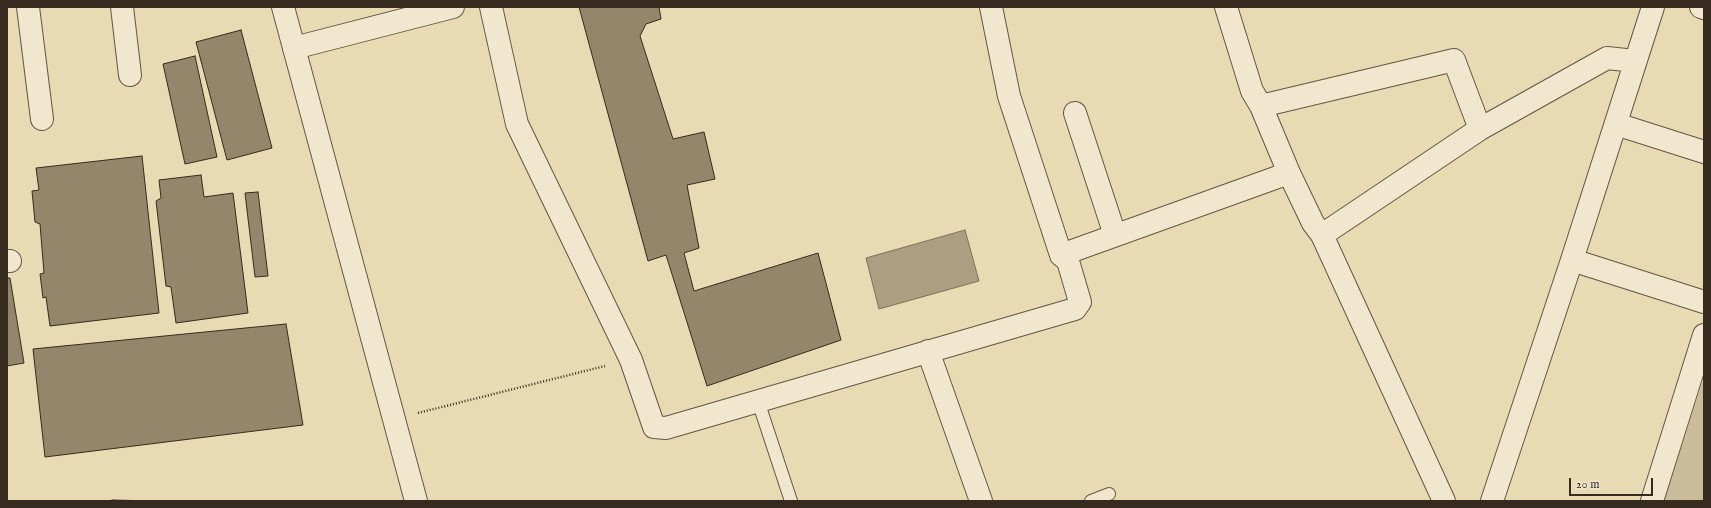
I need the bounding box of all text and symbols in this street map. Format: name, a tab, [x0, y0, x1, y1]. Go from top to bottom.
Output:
scale bar	[1571, 470, 1655, 496]
text: 20 m	[1576, 477, 1599, 492]

